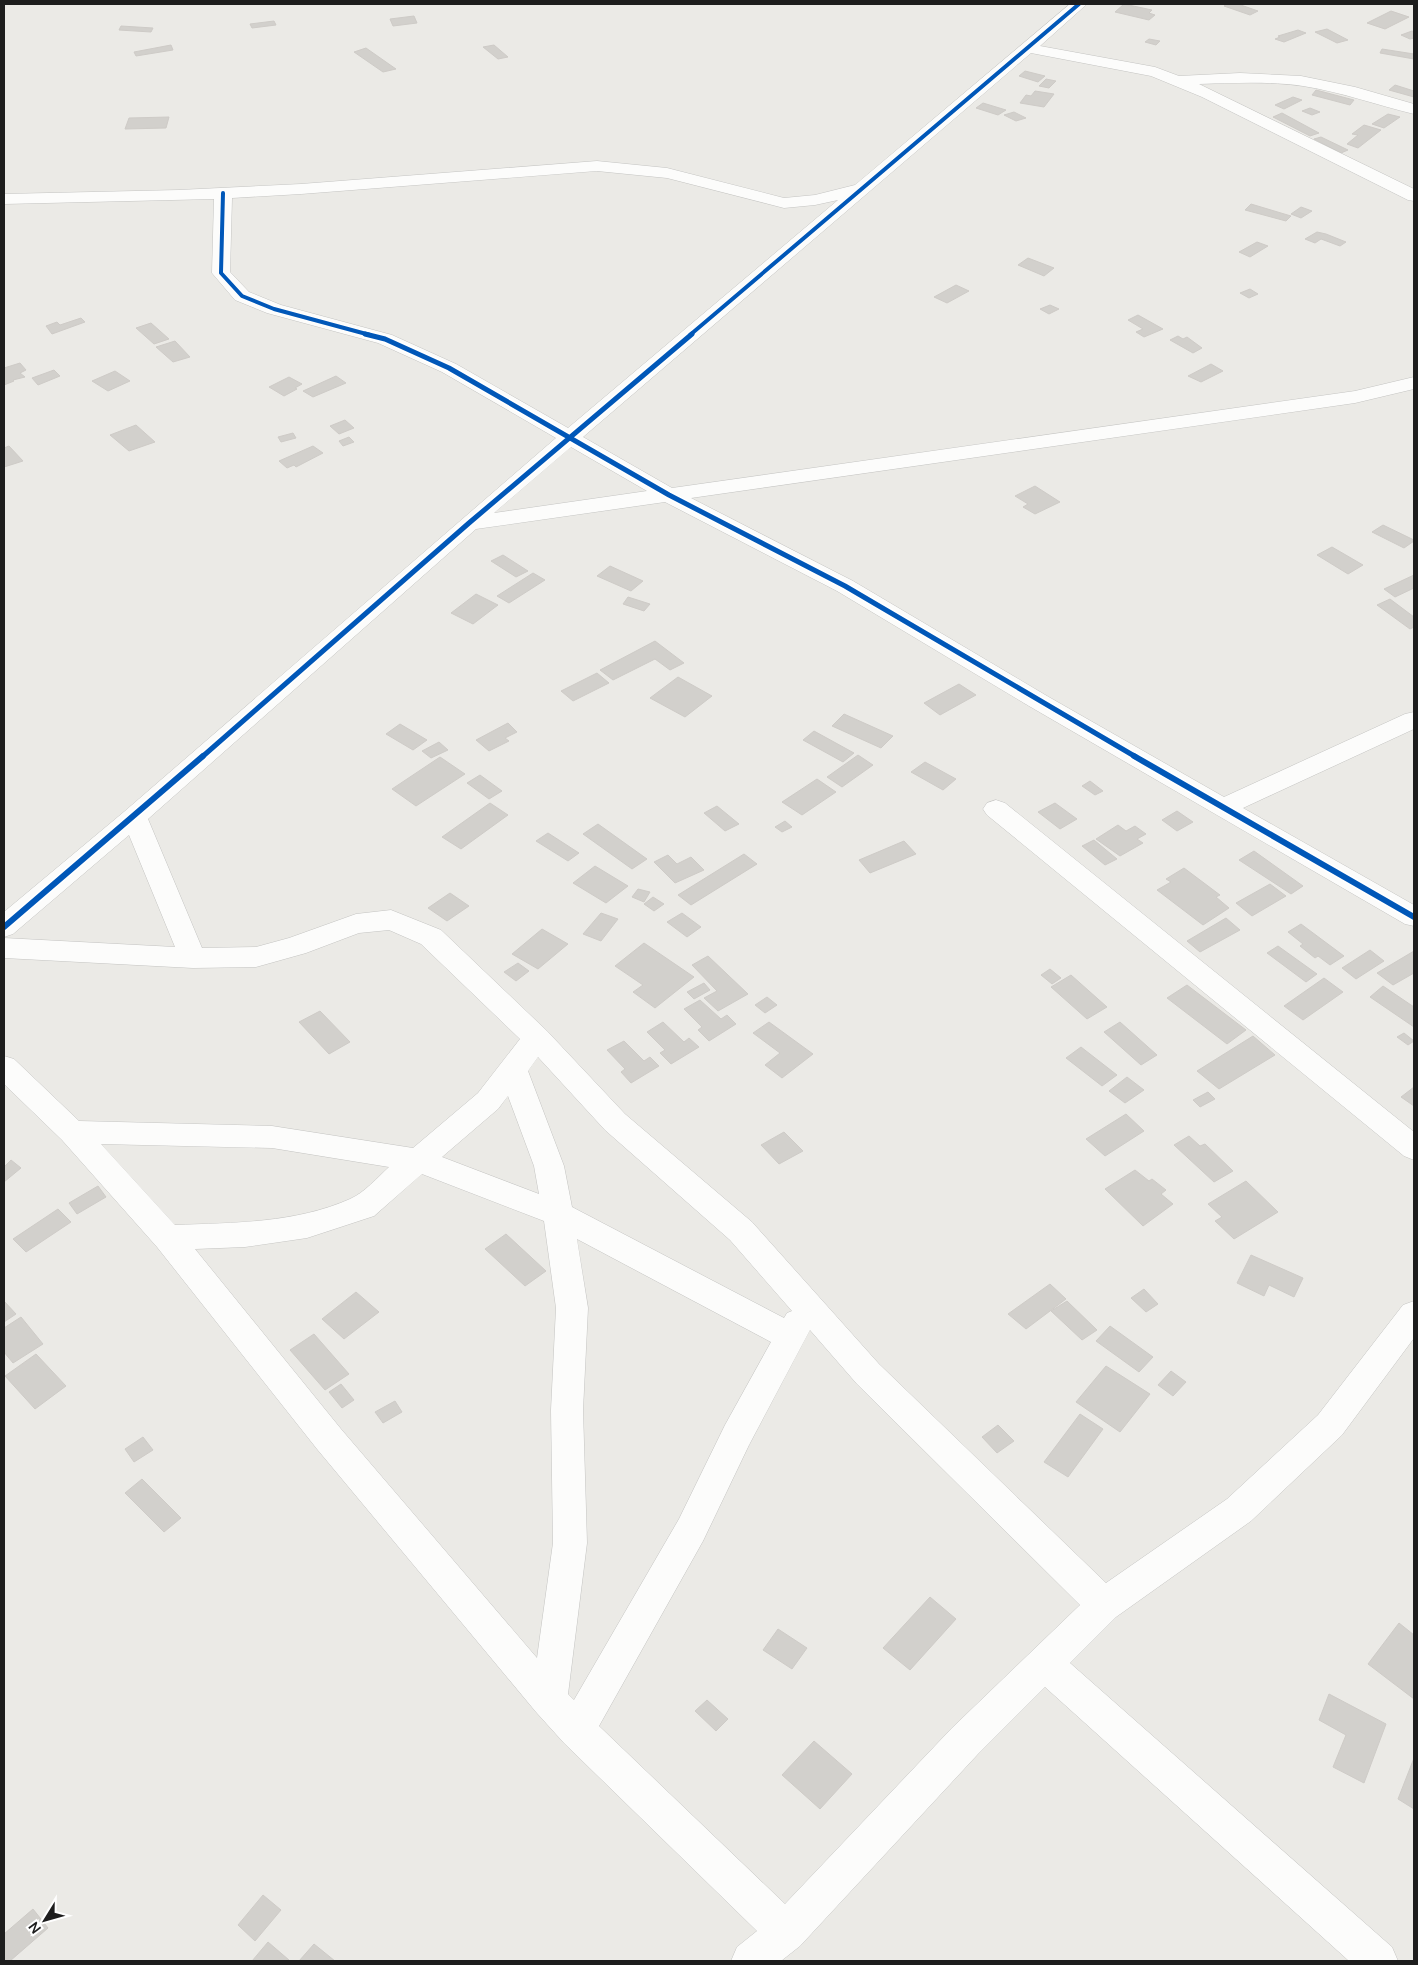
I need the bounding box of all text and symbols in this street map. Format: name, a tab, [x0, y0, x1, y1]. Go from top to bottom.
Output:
north arrow	[20, 1895, 70, 1945]
text: N	[24, 1918, 45, 1938]

